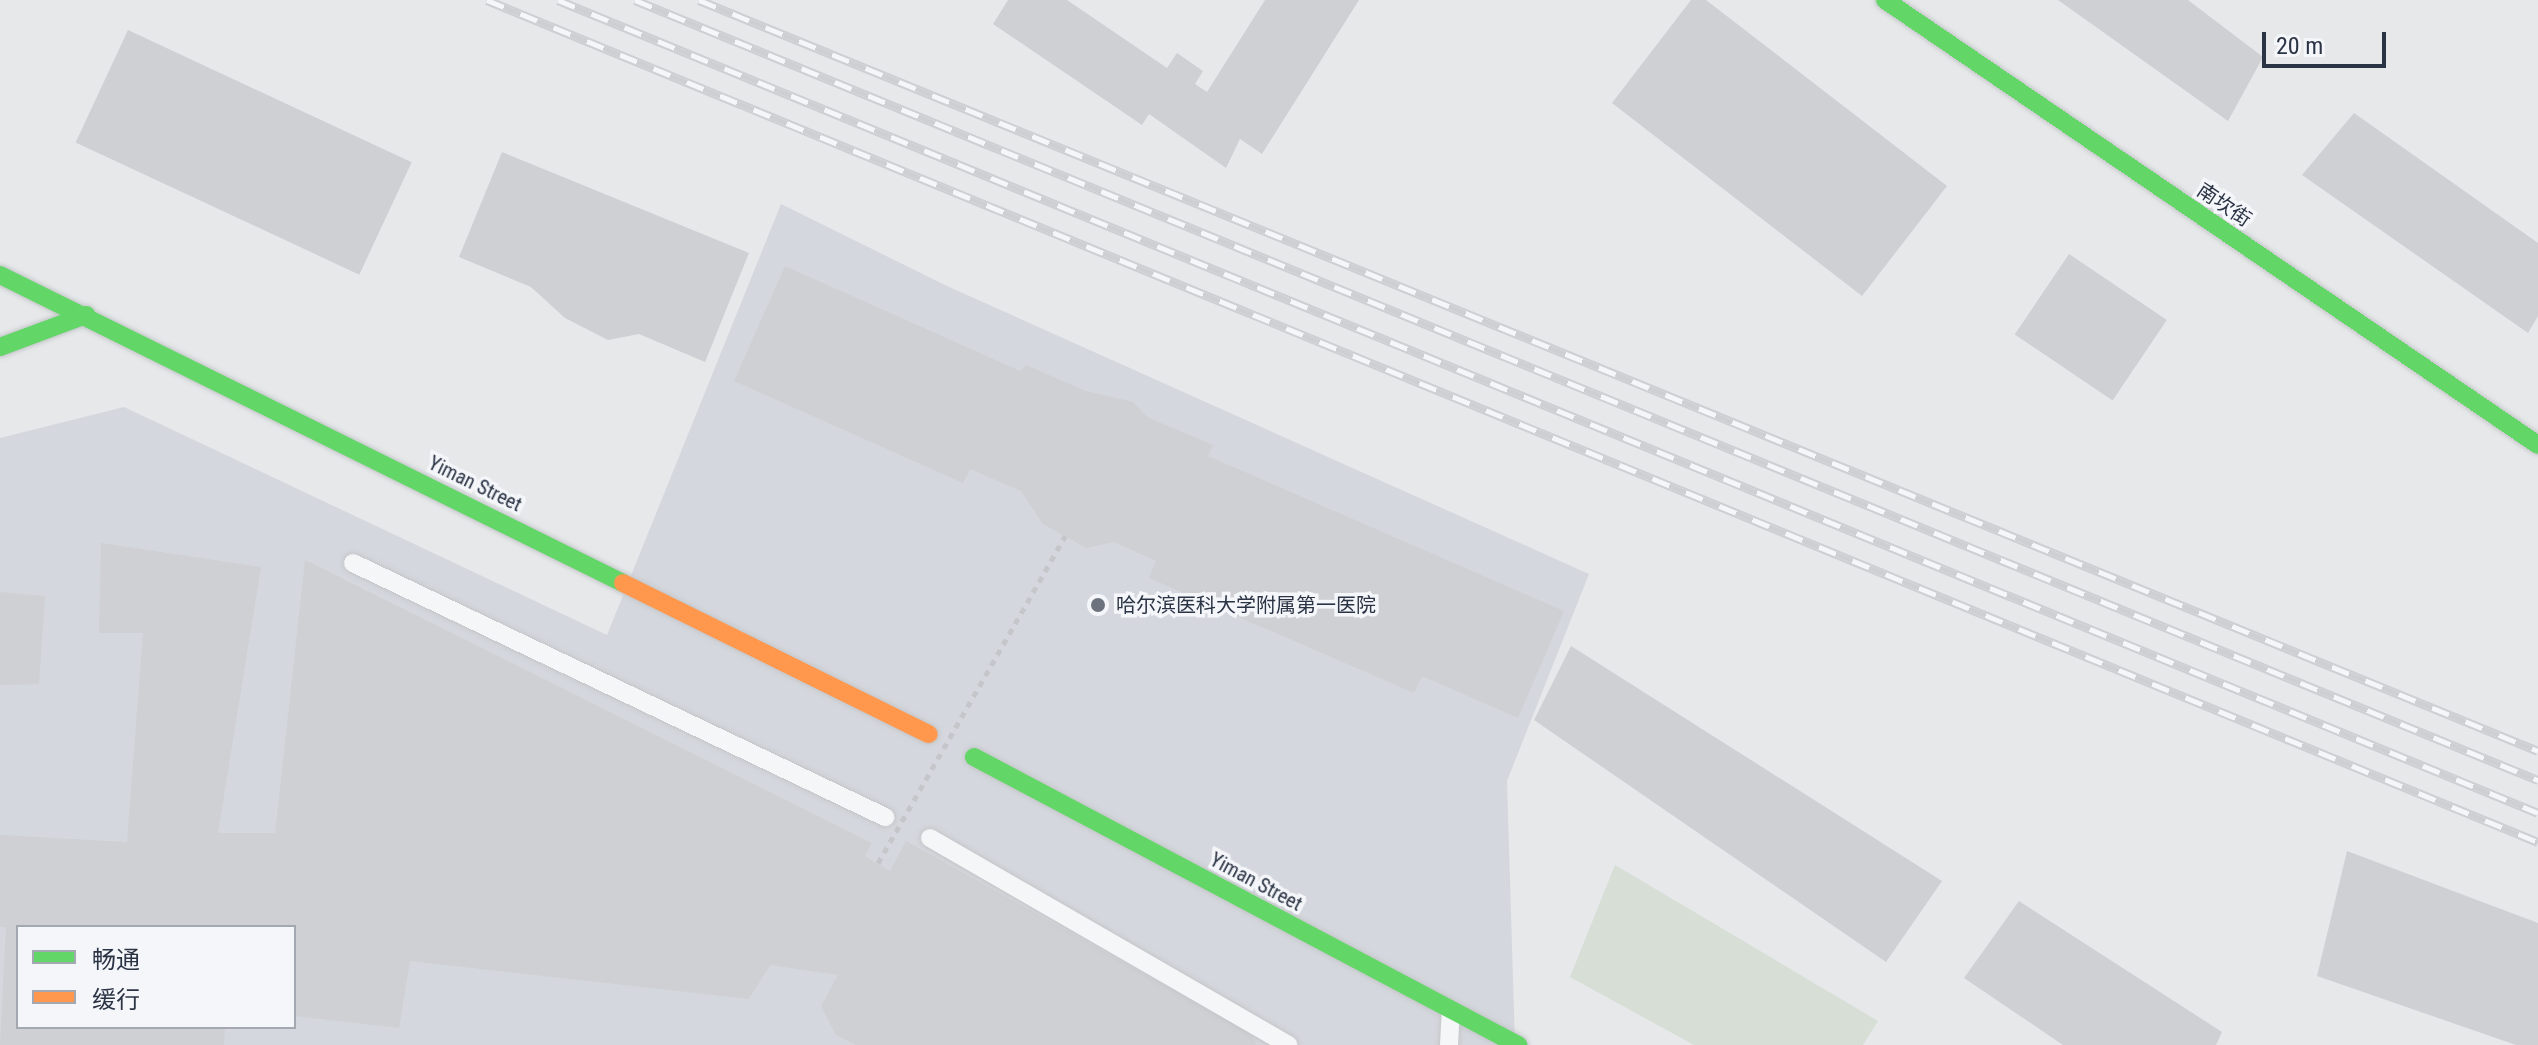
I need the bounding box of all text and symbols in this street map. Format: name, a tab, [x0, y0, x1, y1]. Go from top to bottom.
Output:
scale bar	[2266, 16, 2390, 66]
text: 20 m	[2276, 32, 2323, 60]
street label: 南坎街	[2192, 178, 2256, 232]
street label: Yiman Street	[424, 451, 526, 517]
place label: 哈尔滨医科大学附属第一医院	[1116, 593, 1376, 617]
marker: 哈尔滨医科大学附属第一医院	[1087, 594, 1109, 616]
street label: Yiman Street	[1206, 848, 1306, 916]
legend	[16, 925, 296, 1029]
text: 畅通	[92, 946, 140, 974]
text: 缓行	[92, 986, 140, 1014]

